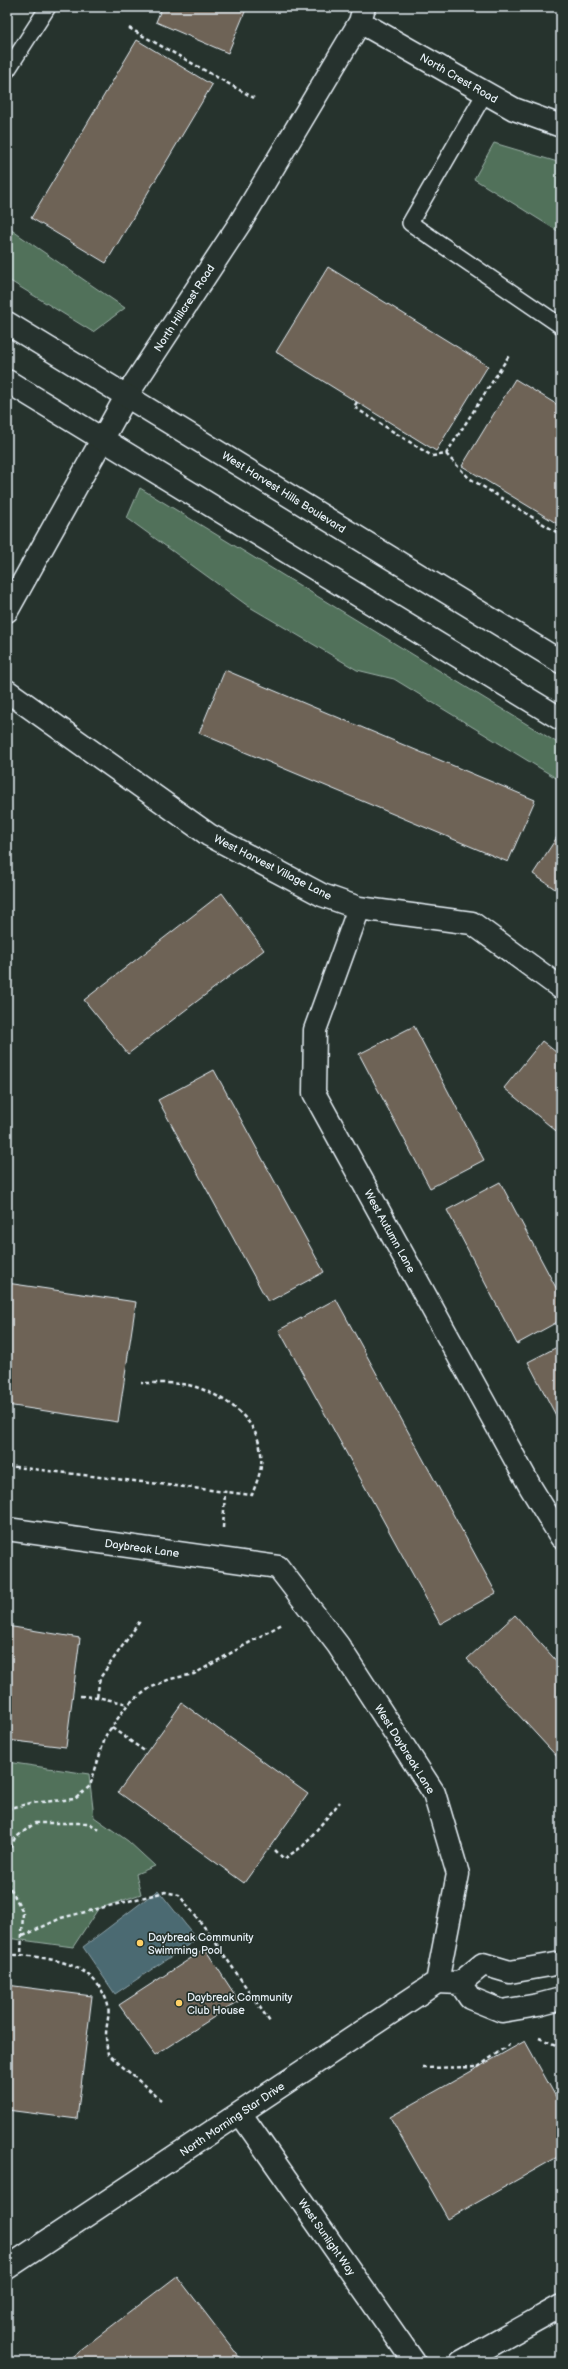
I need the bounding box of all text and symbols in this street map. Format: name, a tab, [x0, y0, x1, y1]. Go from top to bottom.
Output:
street label: North Crest Road	[418, 51, 500, 106]
street label: North Hillcrest Road	[151, 262, 217, 354]
street label: West Harvest Hills Boulevard	[219, 449, 348, 536]
street label: West Harvest Village Lane	[212, 832, 334, 903]
street label: West Autumn Lane	[361, 1187, 418, 1276]
street label: Daybreak Lane	[104, 1537, 180, 1560]
street label: West Daybreak Lane	[372, 1702, 438, 1797]
place label: Daybreak Community Swimming Pool	[148, 1931, 254, 1957]
marker: Daybreak Community Swimming Pool	[135, 1938, 145, 1948]
place label: Daybreak Community Club House	[187, 1991, 293, 2017]
marker: Daybreak Community Club House	[174, 1998, 184, 2008]
street label: North Morning Star Drive	[177, 2079, 288, 2159]
street label: West Sunlight Way	[295, 2197, 358, 2278]

